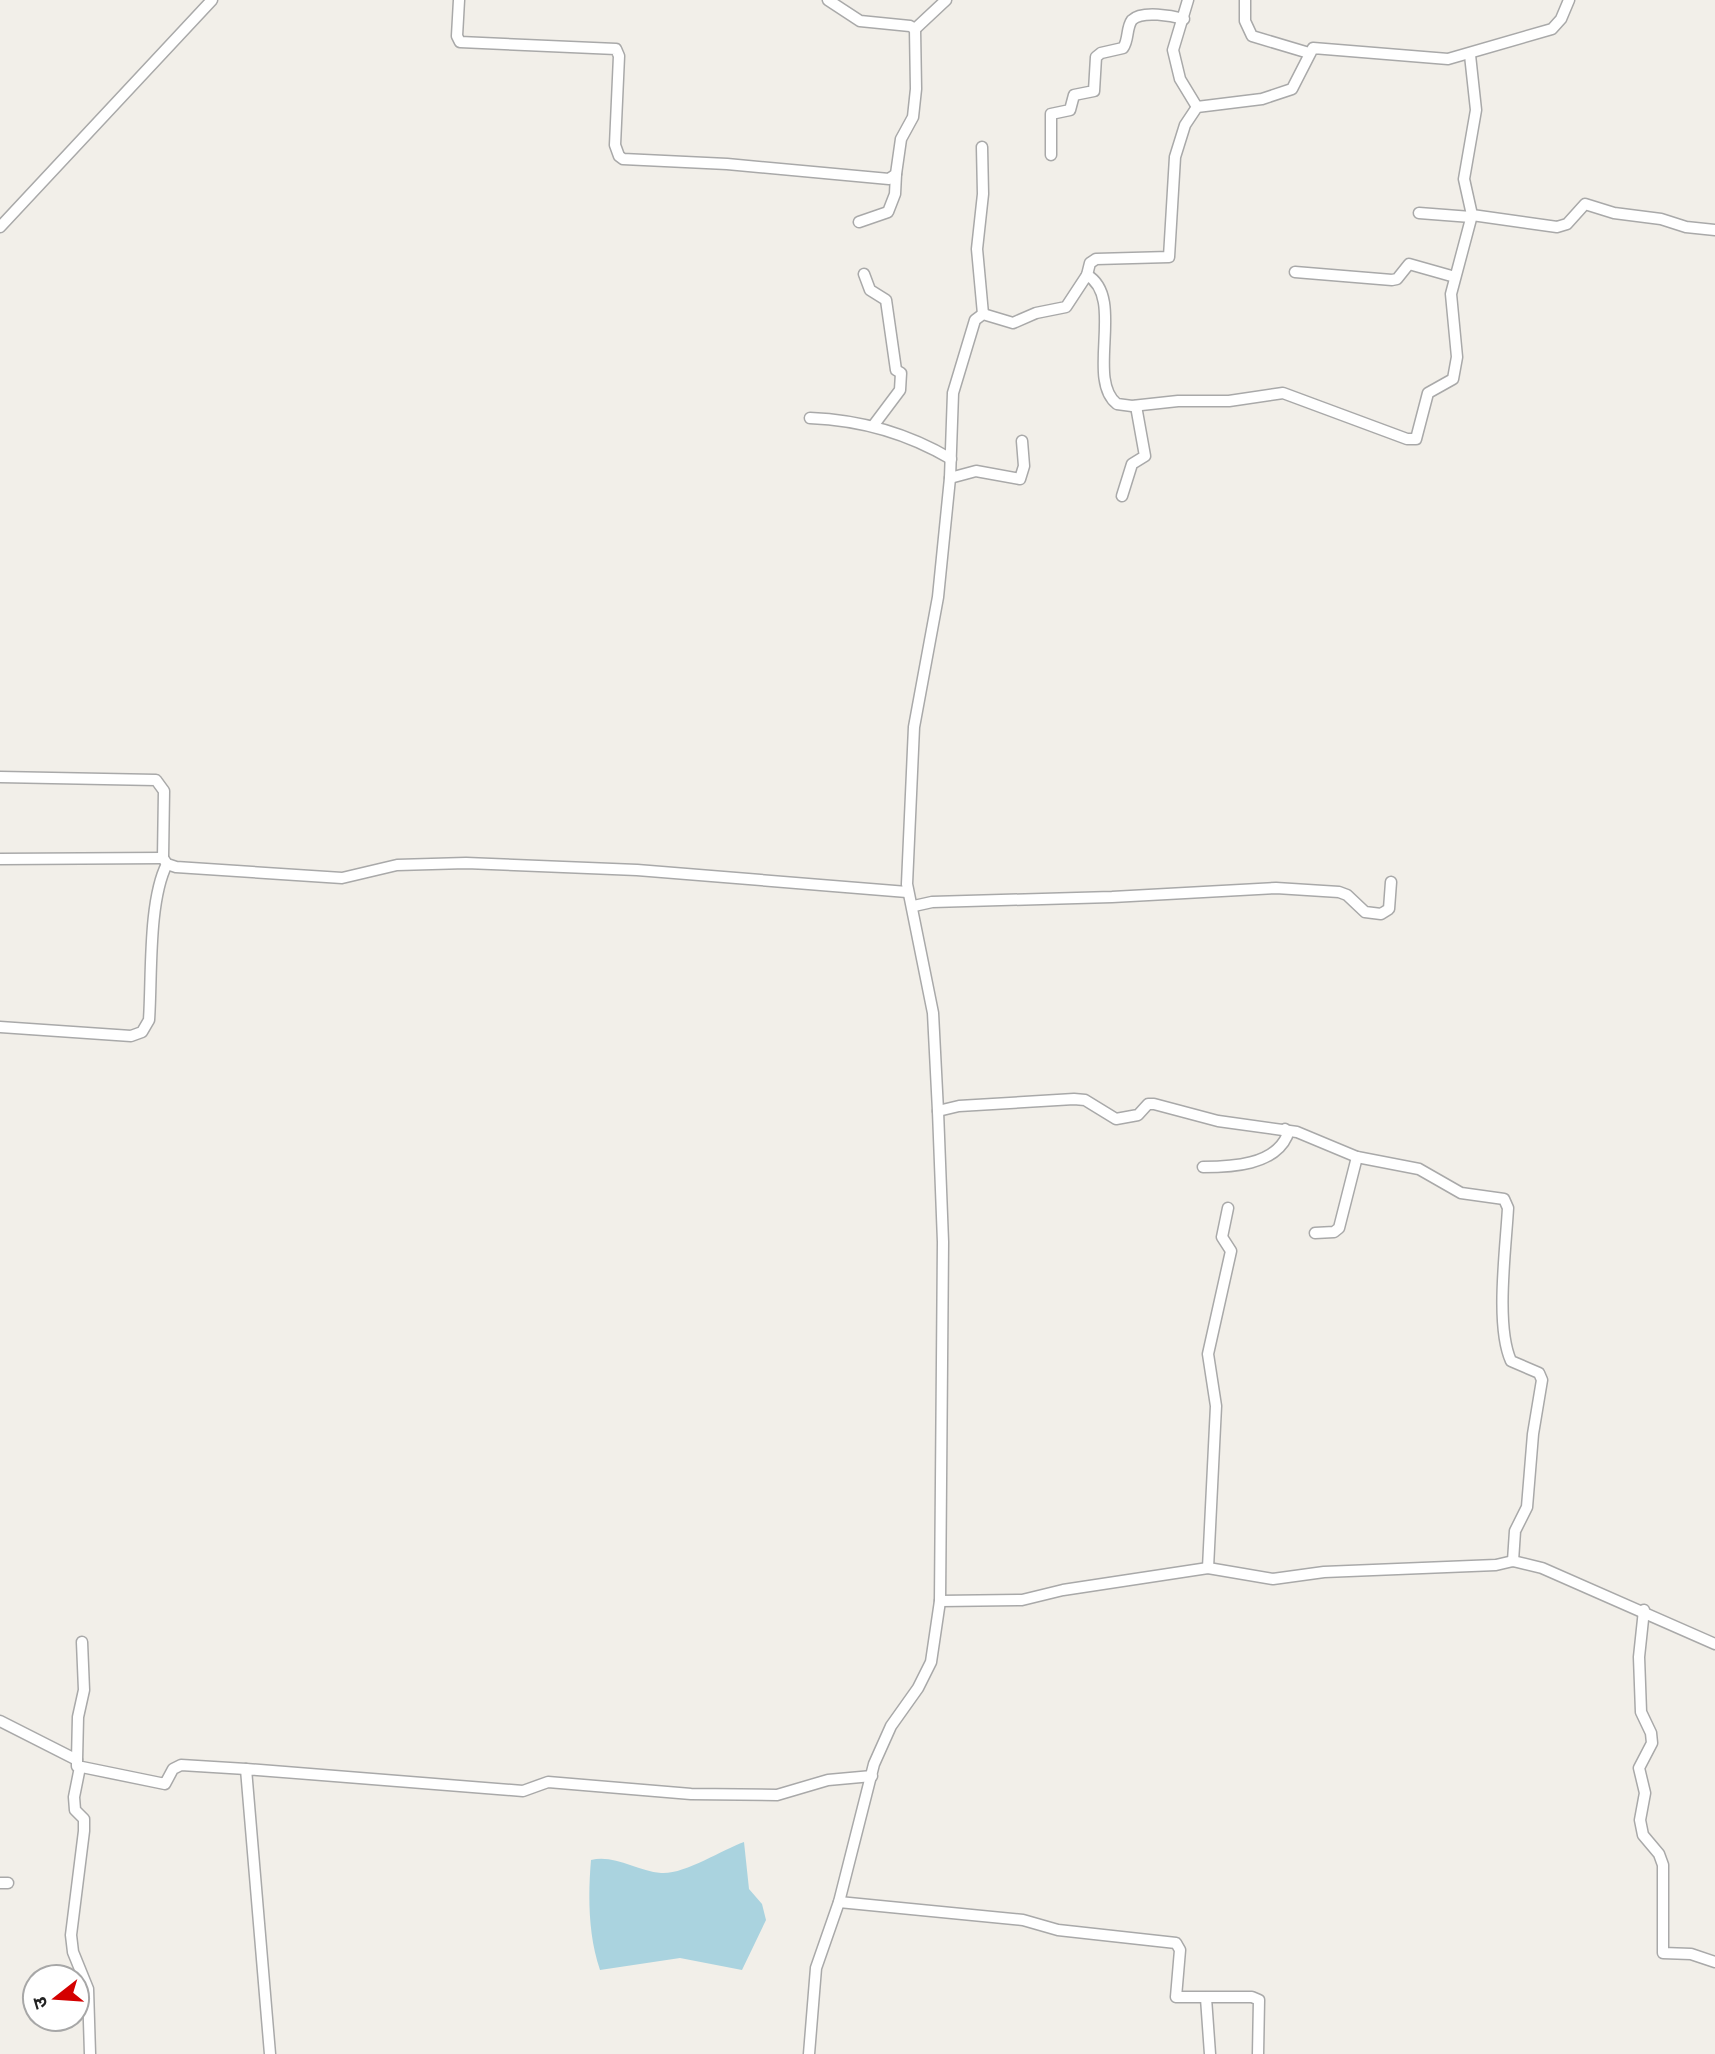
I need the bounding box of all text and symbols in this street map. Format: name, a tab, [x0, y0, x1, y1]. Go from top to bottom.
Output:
north arrow	[21, 1963, 91, 2033]
text: उ	[27, 1993, 53, 2012]

